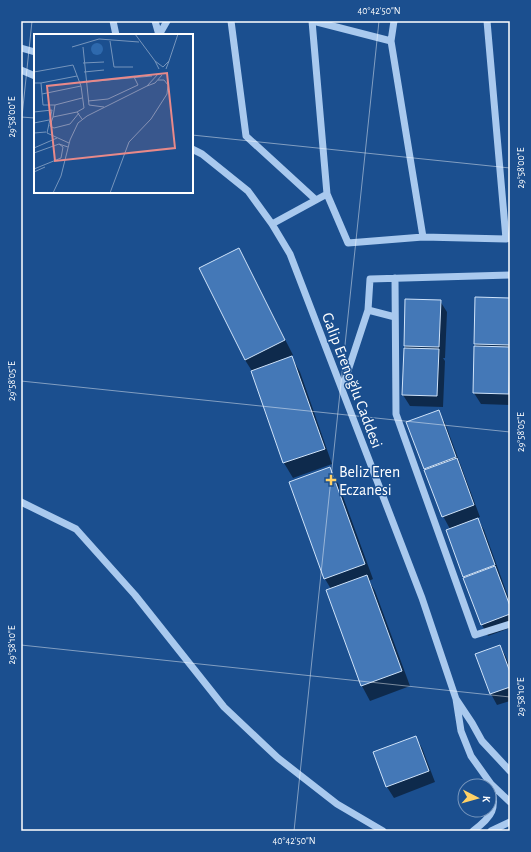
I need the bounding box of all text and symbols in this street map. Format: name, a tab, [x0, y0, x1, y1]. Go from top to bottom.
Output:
text: 40°42'50"N	[357, 6, 401, 16]
inset map	[34, 34, 193, 193]
text: 29°58'00"E	[7, 96, 17, 137]
text: 29°58'00"E	[516, 147, 526, 188]
street label: Galip Erenoğlu Caddesi	[319, 310, 385, 450]
text: 29°58'05"E	[7, 361, 17, 401]
text: 29°58'05"E	[516, 412, 526, 452]
place label: Beliz Eren Eczanesi	[339, 464, 400, 498]
marker: Beliz Eren Eczanesi	[326, 475, 336, 485]
text: 29°58'10"E	[7, 625, 17, 665]
text: 29°58'10"E	[516, 677, 526, 717]
north arrow	[457, 778, 497, 818]
text: K	[481, 795, 492, 803]
text: 40°42'50"N	[272, 836, 316, 846]

